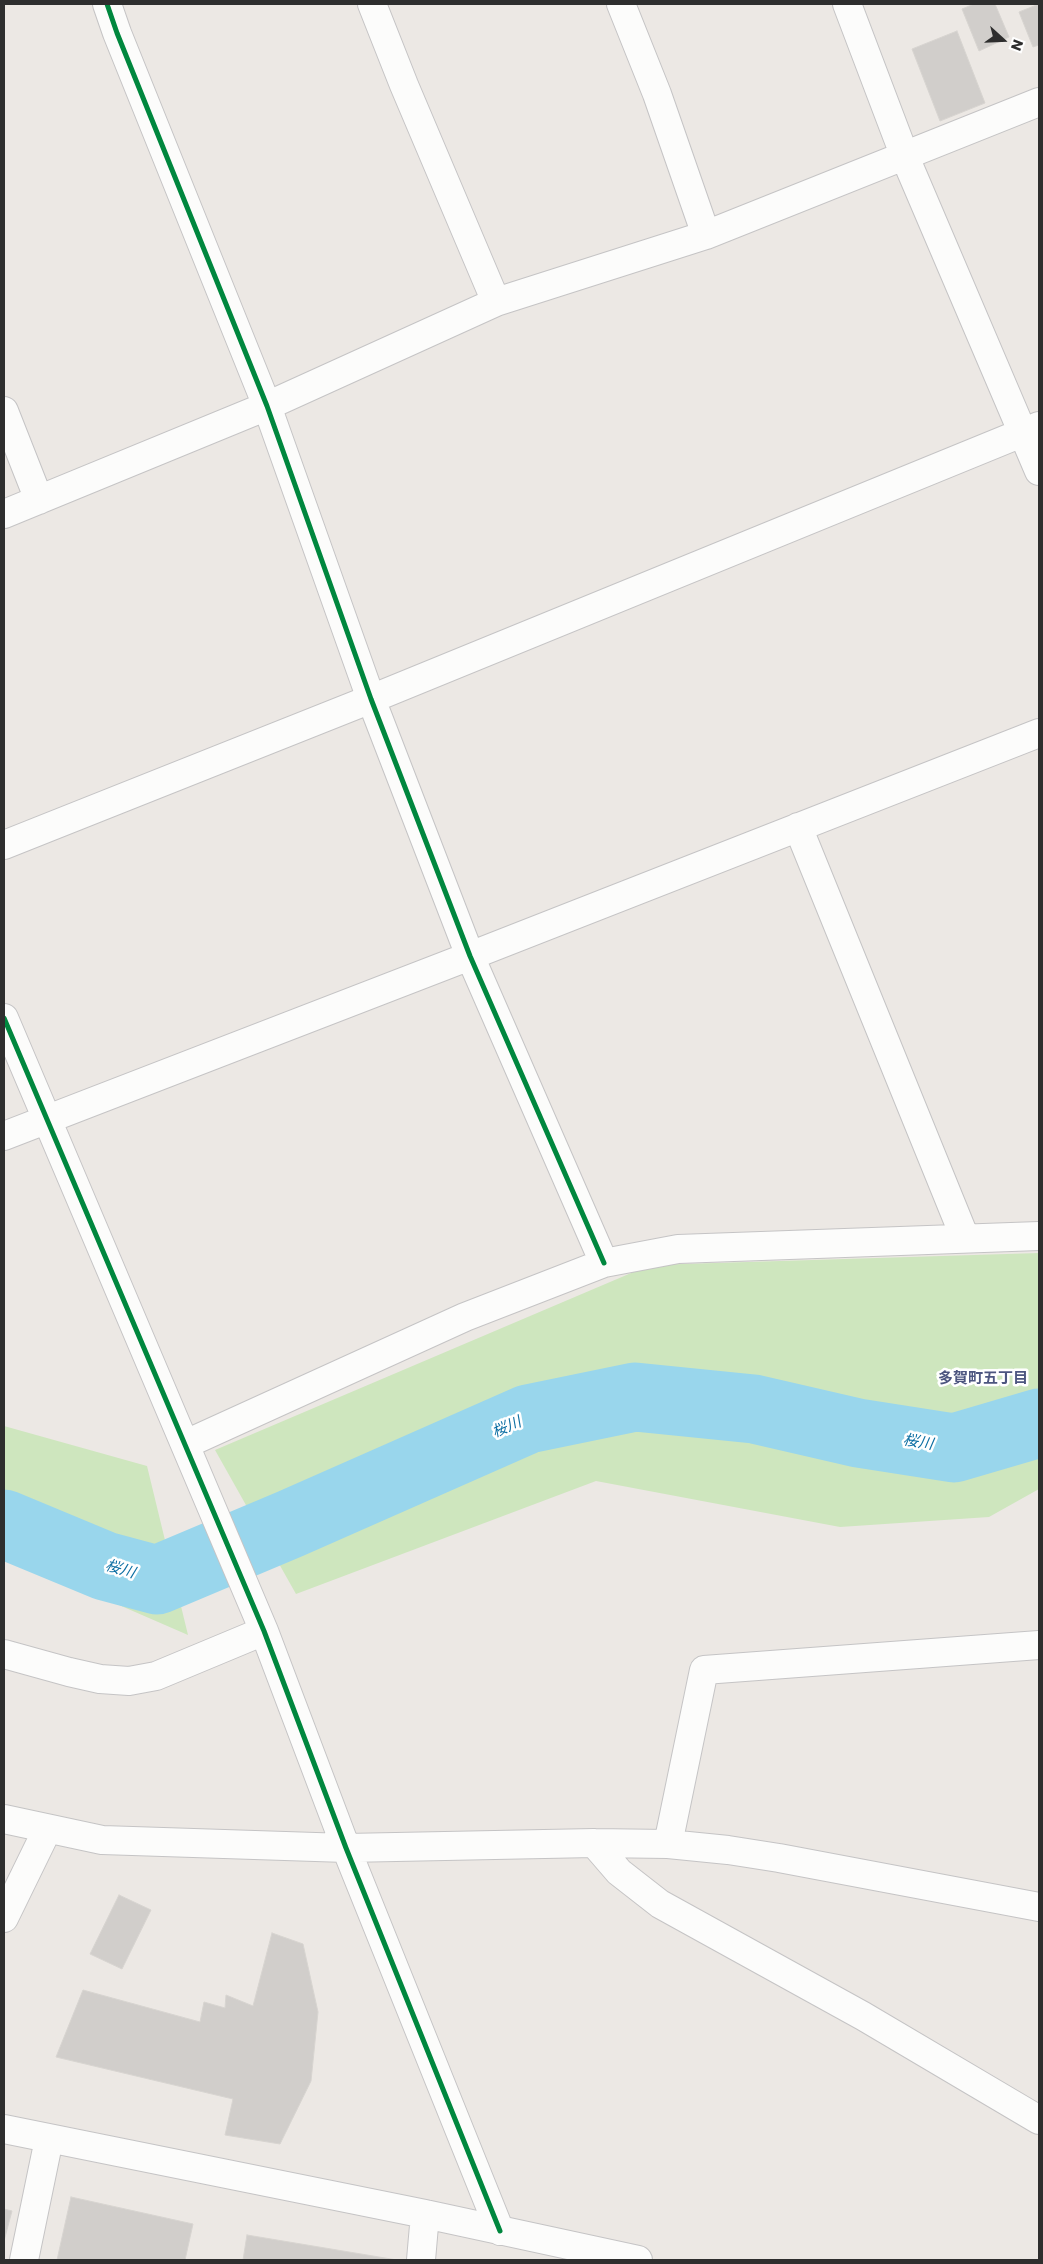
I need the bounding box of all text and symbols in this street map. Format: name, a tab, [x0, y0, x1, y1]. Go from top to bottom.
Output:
north arrow	[978, 15, 1028, 65]
text: N	[1006, 37, 1028, 53]
district label: 多賀町五丁目	[938, 1370, 1028, 1388]
water label: 桜川	[490, 1414, 524, 1442]
water label: 桜川	[902, 1432, 934, 1454]
water label: 桜川	[103, 1557, 137, 1583]

